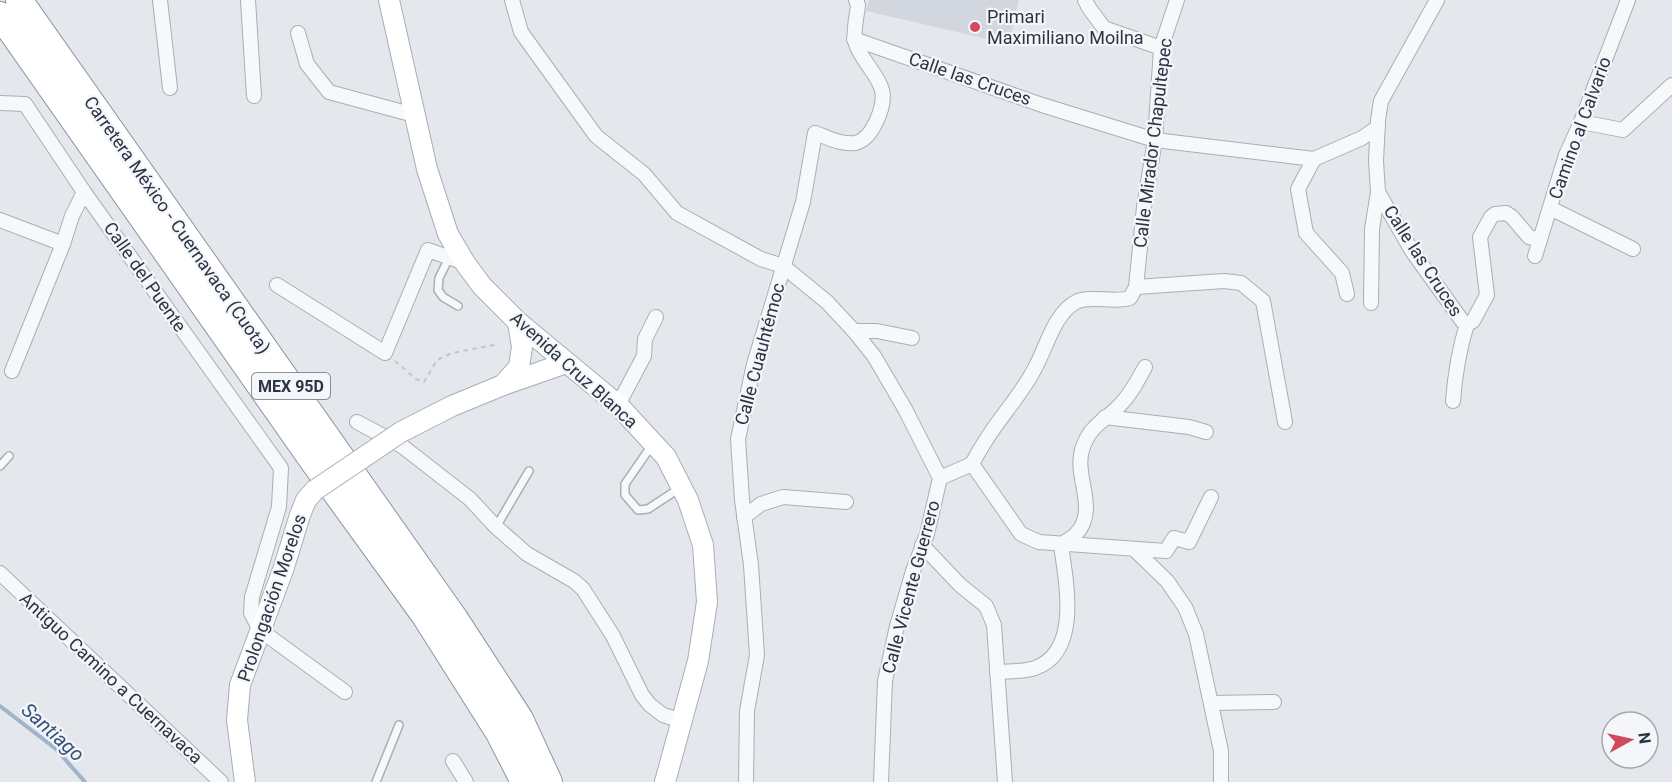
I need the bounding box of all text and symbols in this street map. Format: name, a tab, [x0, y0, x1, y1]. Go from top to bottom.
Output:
place label: Primari Maximiliano Moilna	[987, 6, 1144, 48]
marker: Primari Maximiliano Moilna	[968, 20, 982, 34]
street label: Calle Mirador Chapultepec	[1129, 37, 1176, 249]
street label: Calle las Cruces	[906, 48, 1034, 109]
street label: Camino al Calvario	[1544, 54, 1615, 202]
street label: Carretera México - Cuernavaca (Cuota)	[79, 92, 275, 358]
street label: Calle las Cruces	[1380, 201, 1467, 320]
street label: Calle del Puente	[100, 218, 191, 336]
street label: Calle Cuauhtémoc	[730, 280, 789, 427]
street label: Avenida Cruz Blanca	[506, 307, 642, 432]
road number: MEX 95D	[252, 373, 330, 399]
street label: Calle Vicente Guerrero	[877, 498, 944, 676]
street label: Prolongación Morelos	[233, 511, 310, 684]
street label: Antiguo Camino a Cuernavaca	[16, 588, 207, 768]
water label: Santiago	[17, 698, 89, 766]
north arrow	[1600, 710, 1660, 770]
text: N	[1634, 731, 1655, 745]

